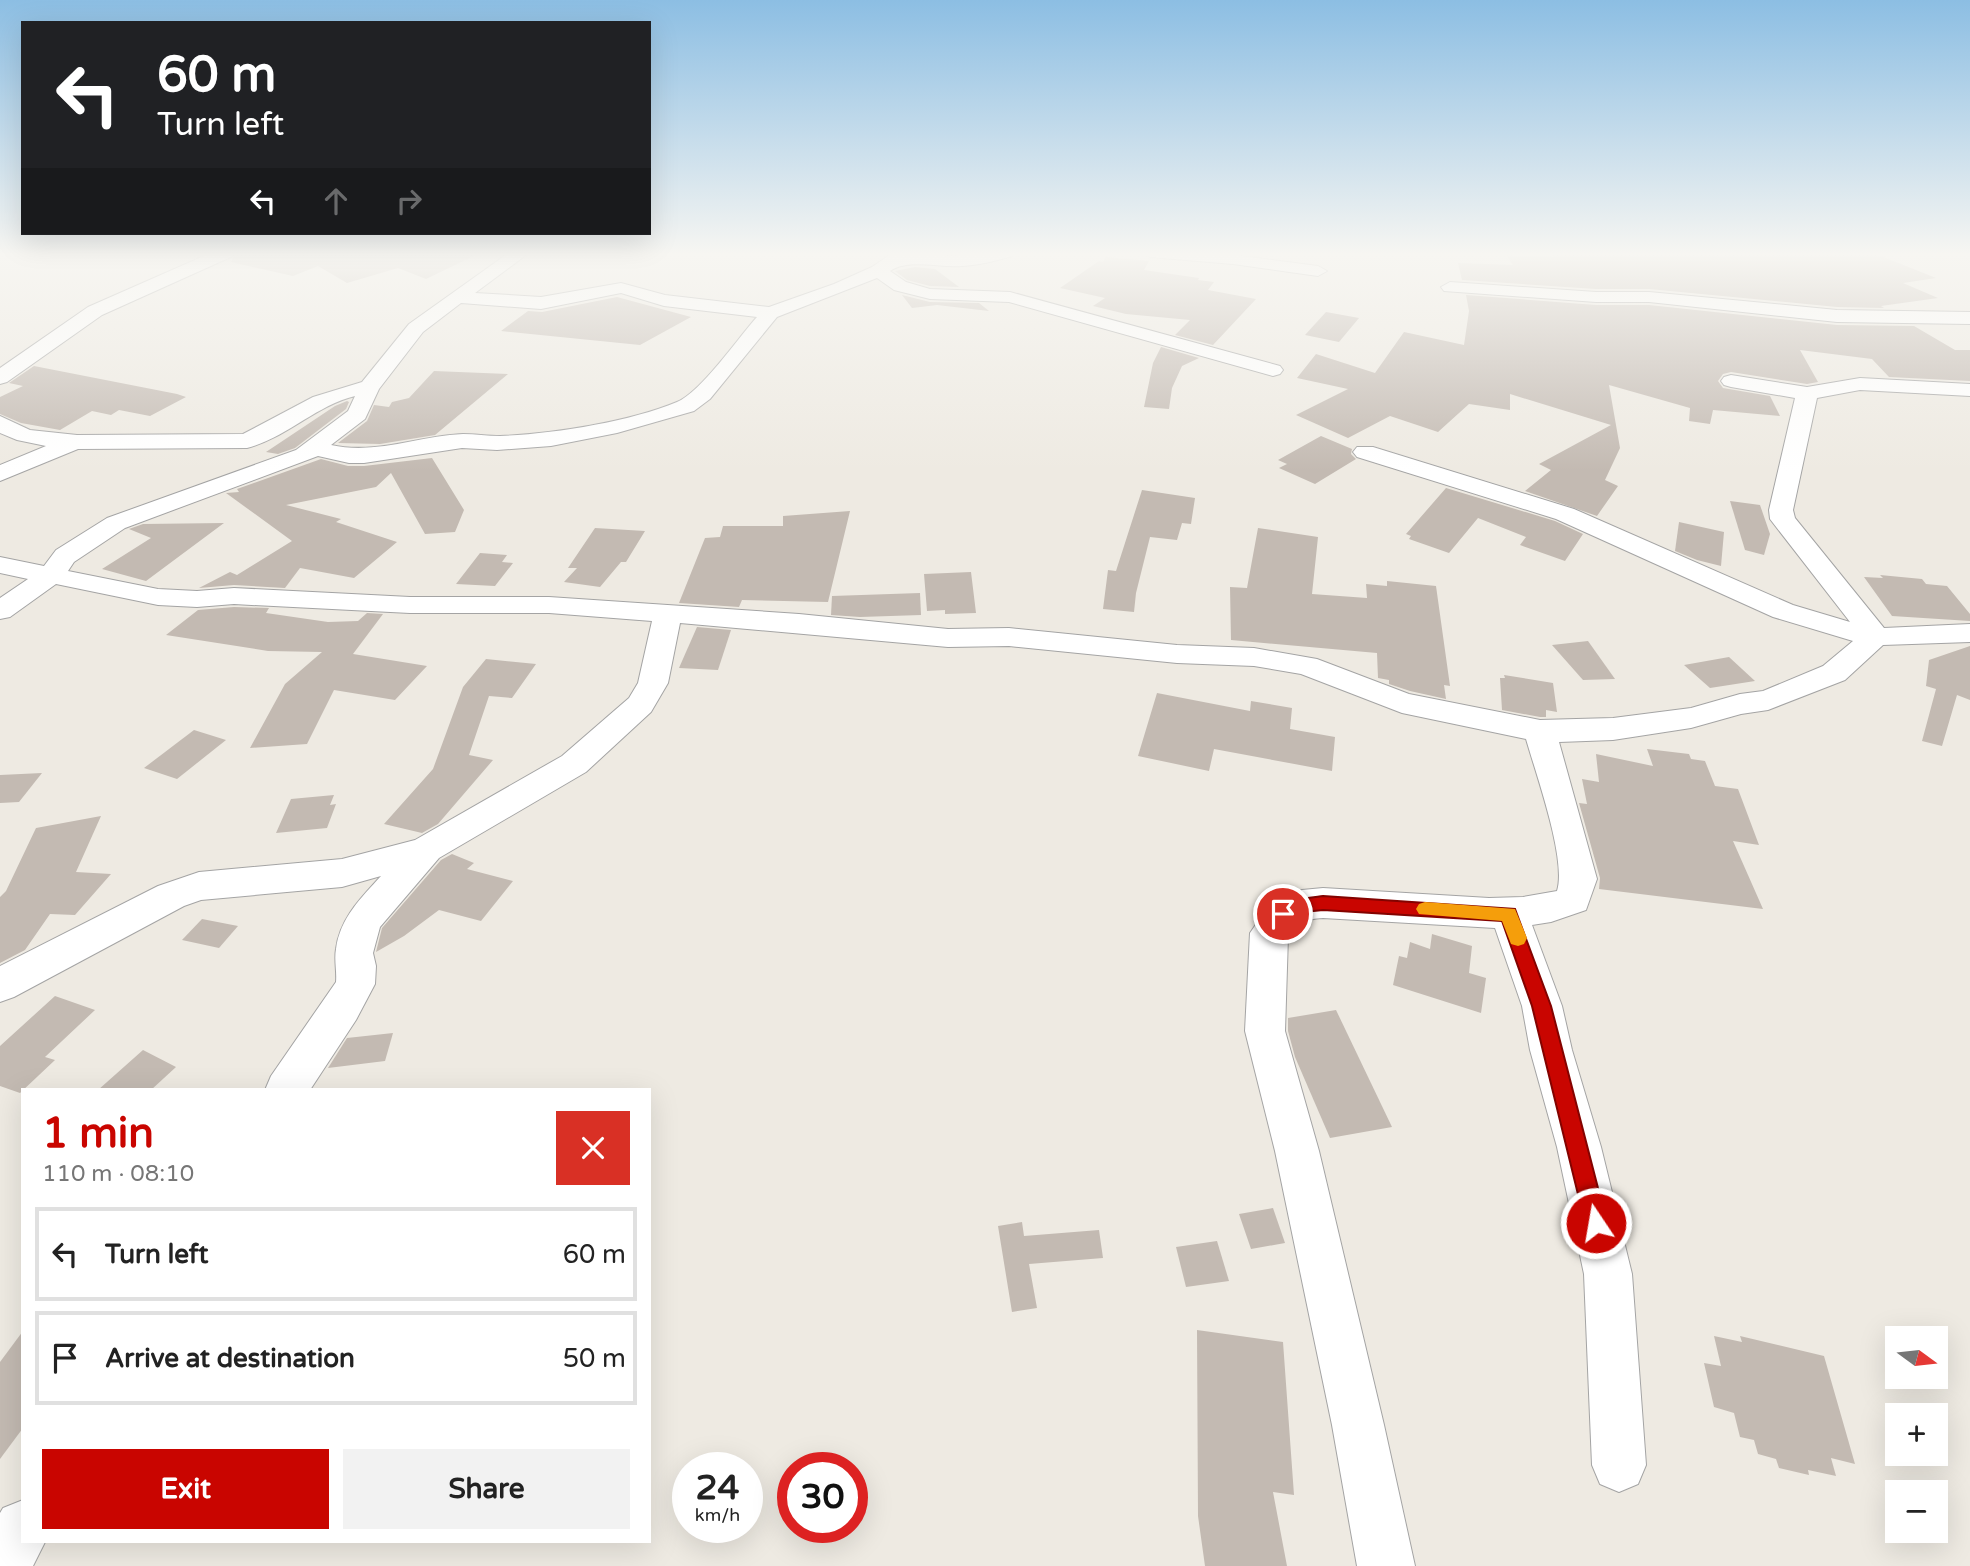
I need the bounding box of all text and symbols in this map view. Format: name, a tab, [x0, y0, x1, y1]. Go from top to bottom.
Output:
text: 60 m	[157, 46, 276, 105]
icon: left	[42, 49, 133, 140]
text: Turn left	[157, 106, 284, 144]
icon: left	[244, 182, 282, 220]
icon: ahead	[317, 182, 355, 220]
icon: right	[390, 182, 428, 220]
pin	[1253, 884, 1313, 944]
icon: arrive	[1264, 895, 1302, 933]
text: 1 min	[42, 1108, 154, 1159]
button: close	[556, 1111, 630, 1185]
text: 110 m · 08:10	[42, 1160, 194, 1188]
position arrow	[1559, 1186, 1633, 1260]
icon: left	[46, 1235, 84, 1273]
text: Turn left	[105, 1239, 208, 1270]
text: 60 m	[563, 1239, 626, 1270]
north arrow	[1885, 1326, 1948, 1390]
map controls	[1885, 1326, 1948, 1543]
icon: arrive	[46, 1339, 84, 1377]
text: Arrive at destination	[105, 1343, 355, 1374]
text: 50 m	[563, 1343, 626, 1374]
button: +	[1885, 1403, 1948, 1466]
button: Exit	[42, 1449, 329, 1529]
button: Share	[343, 1449, 630, 1529]
speed limit sign: 30	[777, 1452, 868, 1543]
text: 24	[696, 1467, 739, 1509]
button: −	[1885, 1480, 1948, 1543]
text: km/h	[695, 1504, 740, 1526]

